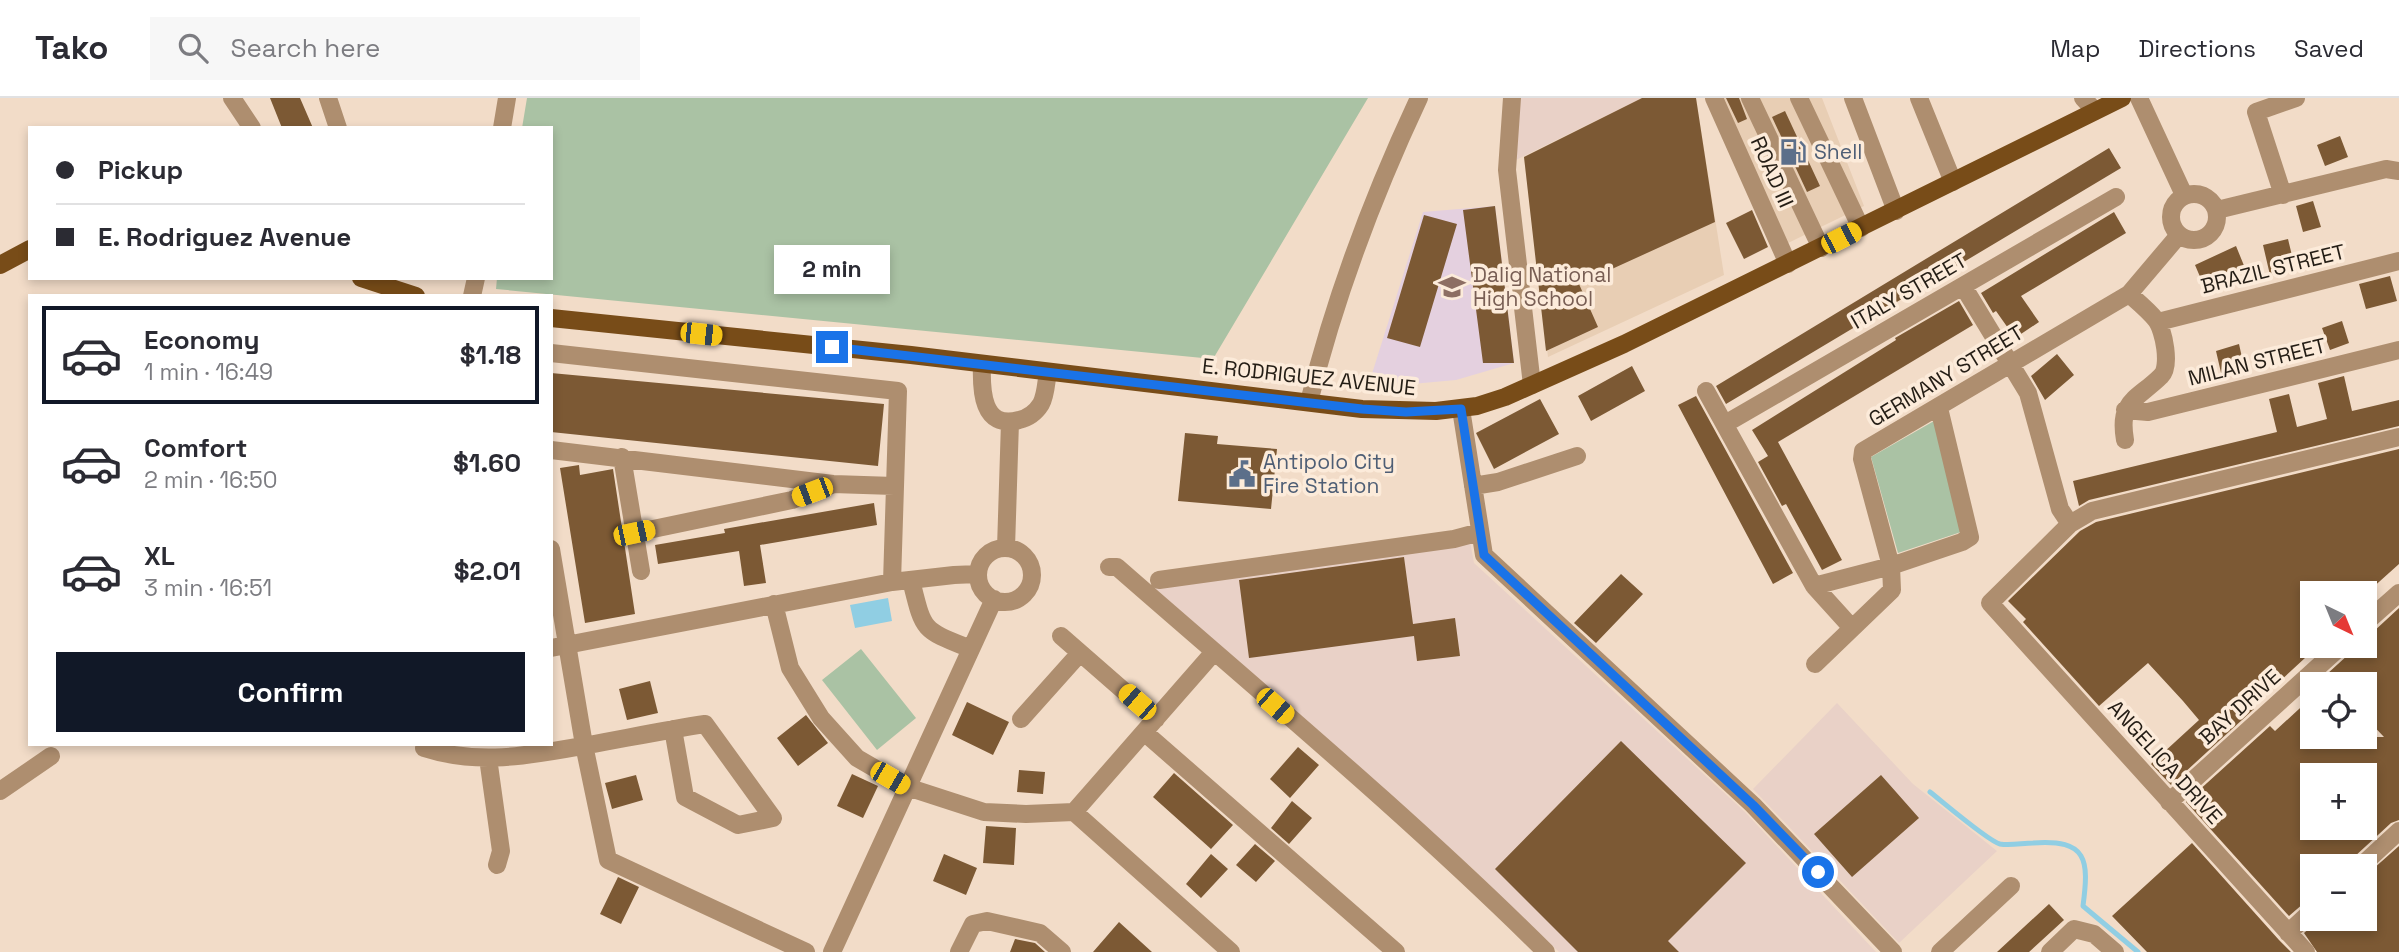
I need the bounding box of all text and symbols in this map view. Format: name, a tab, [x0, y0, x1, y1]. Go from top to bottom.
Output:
search box	[150, 17, 640, 80]
text: Tako	[35, 27, 108, 69]
icon: search	[174, 29, 212, 67]
text: Search here	[230, 31, 380, 65]
text: Map	[2050, 33, 2100, 64]
text: Directions	[2138, 33, 2256, 64]
text: Saved	[2294, 33, 2364, 64]
street label: ROAD III	[1745, 132, 1800, 212]
fuel station icon: Shell	[1778, 137, 1808, 167]
place label: Shell	[1814, 138, 1862, 165]
text: Pickup	[98, 153, 183, 187]
car	[1818, 219, 1865, 257]
text: E. Rodriguez Avenue	[98, 220, 351, 254]
street label: BRAZIL STREET	[2198, 238, 2348, 299]
callout: 2 min	[774, 246, 890, 294]
street label: ITALY STREET	[1846, 246, 1972, 335]
text: 2 min	[802, 254, 862, 284]
place label: Dalig National High School	[1473, 261, 1611, 312]
school or university icon: Dalig National High School	[1437, 272, 1467, 302]
street label: GERMANY STREET	[1863, 319, 2028, 432]
car	[680, 321, 723, 347]
text: Economy	[144, 323, 260, 357]
icon: car	[60, 324, 123, 387]
route end	[816, 331, 848, 363]
street label: MILAN STREET	[2185, 331, 2329, 392]
text: $1.18	[460, 338, 521, 372]
street label: E. RODRIGUEZ AVENUE	[1201, 352, 1417, 401]
text: 1 min · 16:49	[144, 357, 273, 387]
text: Comfort	[144, 431, 247, 465]
icon: car	[60, 432, 123, 495]
text: $1.60	[453, 446, 521, 480]
place label: Antipolo City Fire Station	[1263, 448, 1395, 499]
public building icon: Antipolo City Fire Station	[1227, 459, 1257, 489]
text: 2 min · 16:50	[144, 465, 277, 495]
car	[789, 475, 836, 509]
car	[612, 518, 657, 548]
text: XL	[144, 539, 175, 573]
icon: car	[60, 540, 123, 603]
text: $2.01	[454, 554, 521, 588]
text: 3 min · 16:51	[144, 573, 272, 603]
north arrow	[2300, 581, 2376, 658]
map controls	[2300, 581, 2377, 931]
button: Confirm	[56, 652, 525, 732]
street label: BAY DRIVE	[2193, 663, 2286, 750]
button: locate	[2300, 672, 2377, 749]
car	[1115, 680, 1160, 724]
car	[1253, 684, 1298, 728]
street label: ANGELICA DRIVE	[2102, 694, 2228, 830]
car	[867, 758, 914, 798]
button: +	[2300, 763, 2377, 840]
button: −	[2300, 854, 2377, 931]
route start	[1802, 856, 1834, 888]

